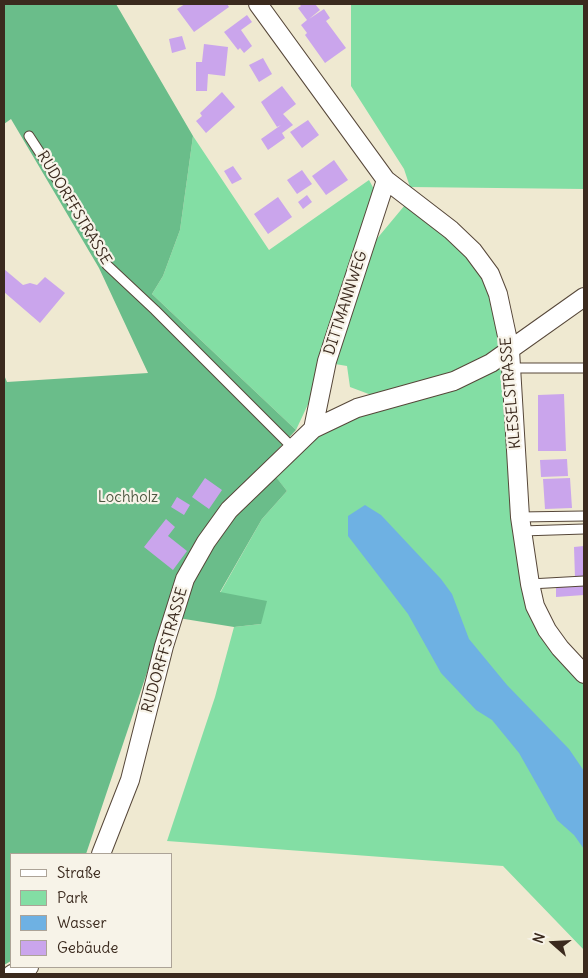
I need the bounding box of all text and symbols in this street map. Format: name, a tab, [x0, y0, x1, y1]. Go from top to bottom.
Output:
street label: RUDORFFSTRASSE	[33, 148, 115, 268]
street label: DITTMANNWEG	[321, 249, 371, 357]
street label: KLESELSTRASSE	[497, 336, 525, 450]
park label: Lochholz	[98, 489, 158, 507]
street label: RUDORFFSTRASSE	[139, 585, 191, 715]
legend	[10, 853, 172, 968]
text: Straße	[57, 863, 101, 882]
text: Park	[57, 888, 88, 907]
text: Wasser	[57, 913, 107, 932]
north arrow	[528, 918, 578, 968]
text: N	[529, 931, 549, 946]
text: Gebäude	[57, 938, 118, 957]

